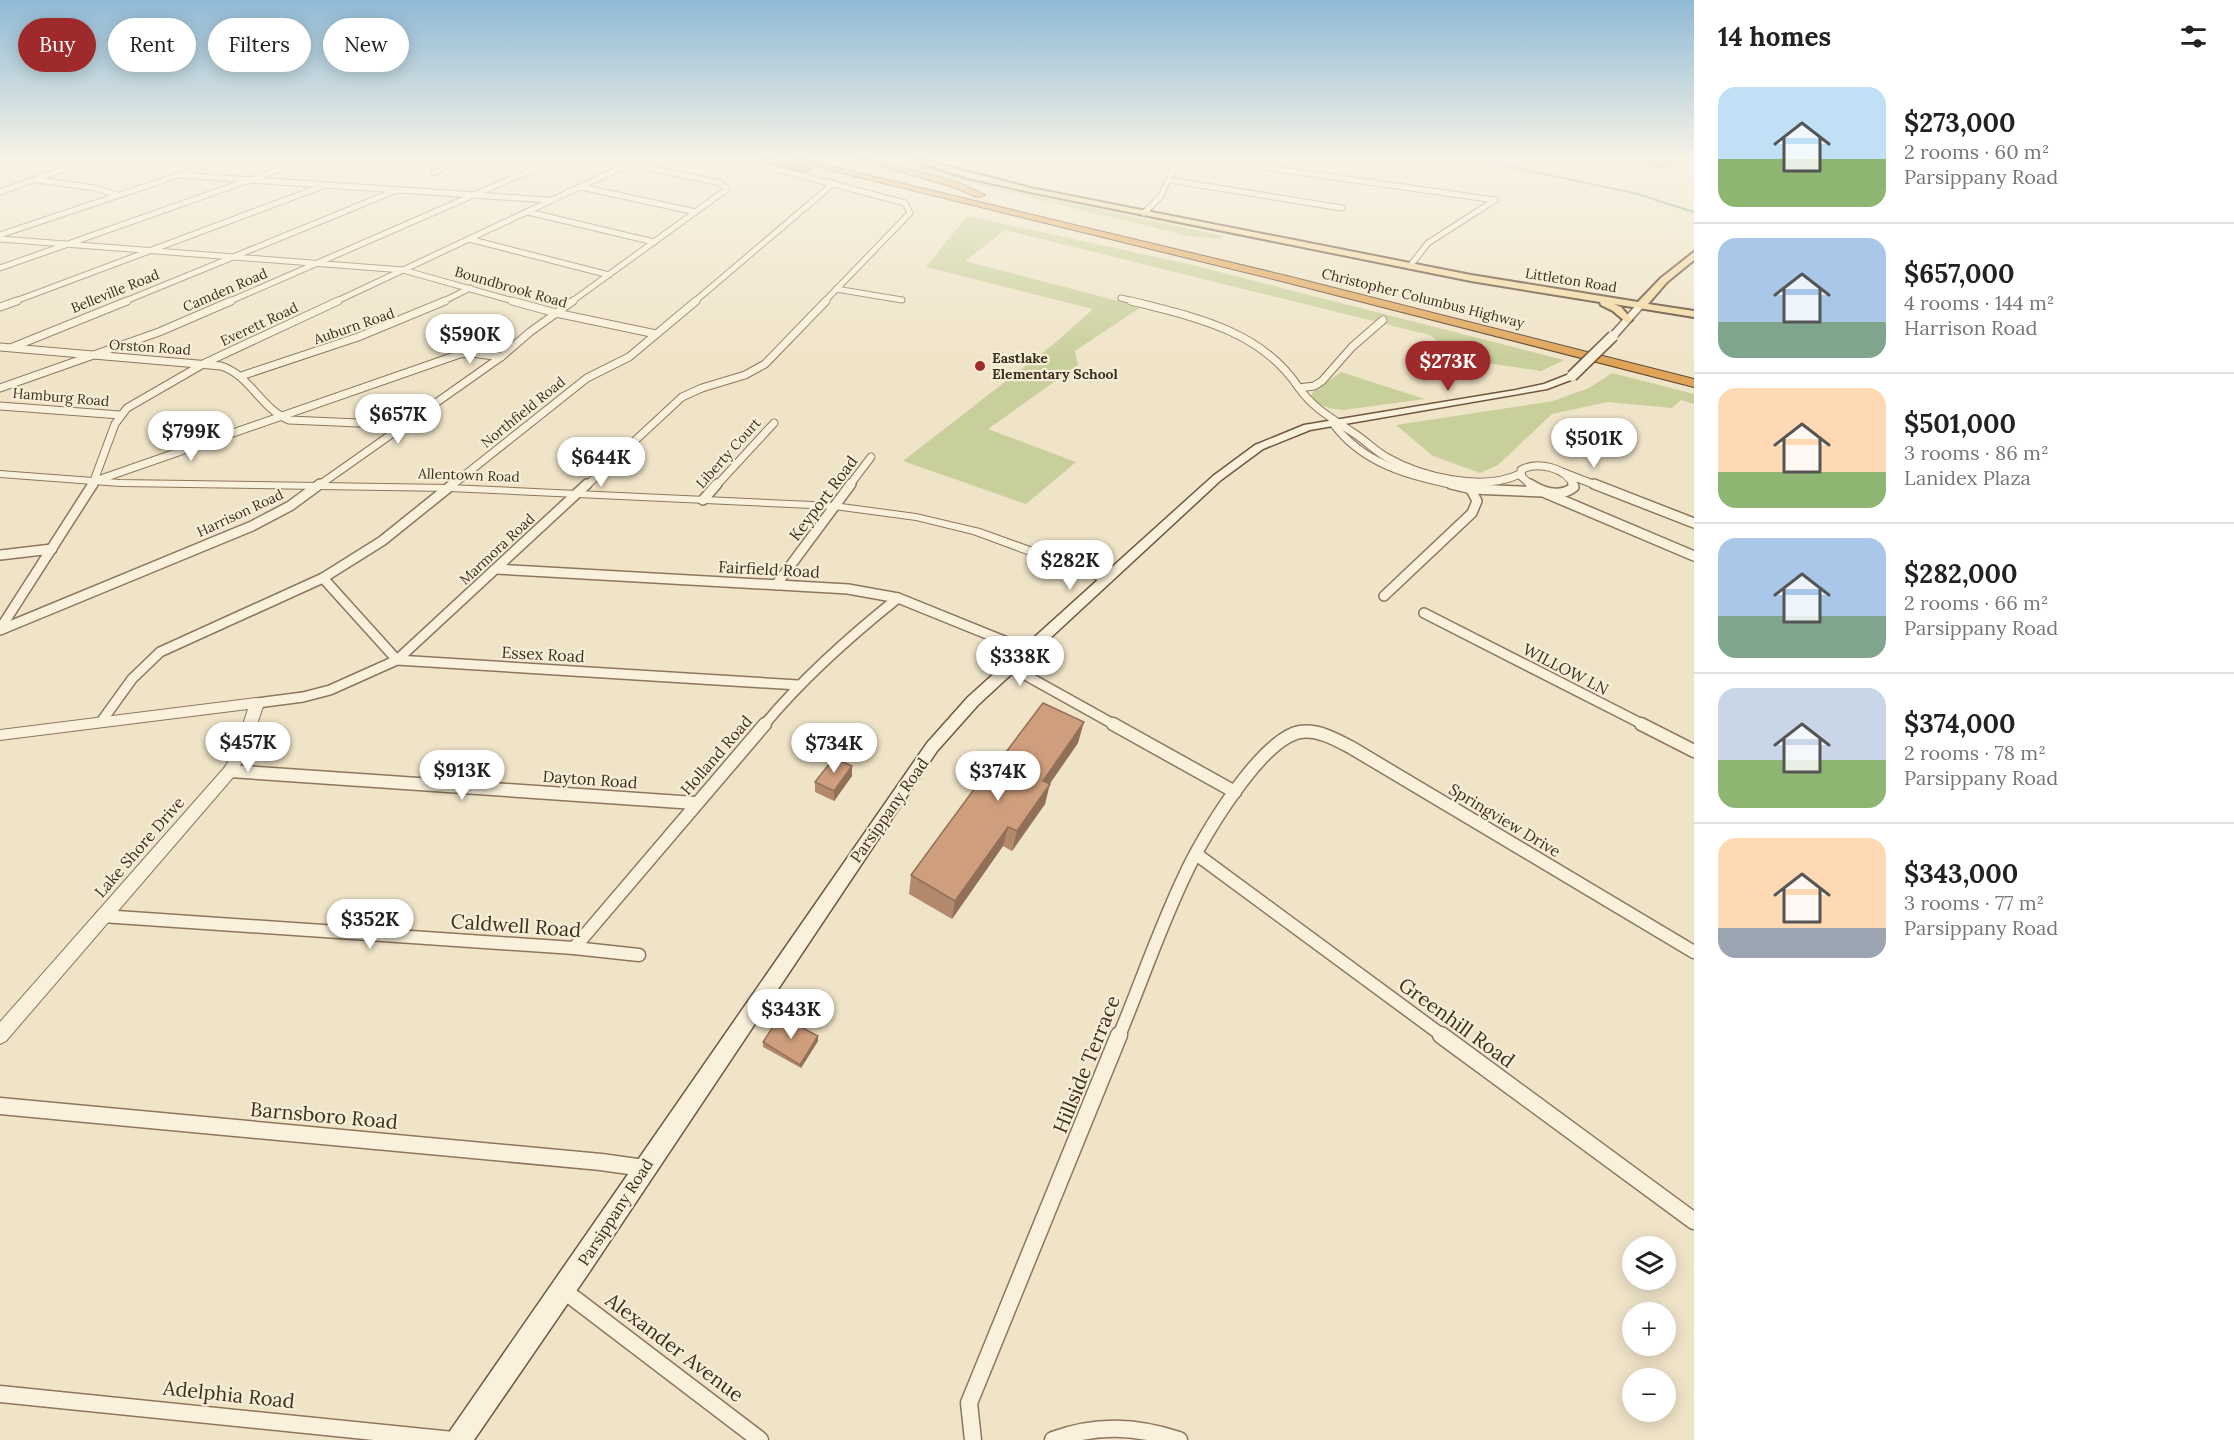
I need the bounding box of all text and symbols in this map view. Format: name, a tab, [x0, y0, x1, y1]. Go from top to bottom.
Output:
chip: Buy	[18, 18, 96, 72]
chip: Rent	[108, 18, 196, 72]
chip: Filters	[208, 18, 311, 72]
chip: New	[323, 18, 409, 72]
text: 14 homes	[1718, 20, 1831, 53]
icon: filters	[2177, 20, 2210, 53]
text: $273,000	[1904, 106, 2016, 139]
icon: home	[1766, 111, 1838, 183]
text: 2 rooms · 60 m²	[1904, 139, 2049, 164]
text: Parsippany Road	[1904, 164, 2058, 189]
text: $657,000	[1904, 257, 2015, 290]
street label: Boundbrook Road	[453, 262, 569, 312]
icon: home	[1766, 262, 1838, 334]
street label: Camden Road	[180, 264, 270, 316]
street label: Christopher Columbus Highway	[1320, 264, 1527, 332]
street label: Littleton Road	[1524, 264, 1618, 296]
street label: Belleville Road	[68, 265, 162, 317]
text: 4 rooms · 144 m²	[1904, 290, 2054, 315]
street label: Everett Road	[217, 298, 301, 350]
street label: Auburn Road	[310, 304, 397, 349]
pin: $590K	[428, 314, 512, 365]
text: Harrison Road	[1904, 315, 2037, 340]
text: $590K	[439, 321, 501, 346]
street label: Orston Road	[109, 335, 191, 359]
pin: $273K	[1406, 341, 1490, 392]
text: $273K	[1419, 348, 1477, 373]
place label: Eastlake Elementary School	[992, 349, 1118, 383]
marker: Eastlake Elementary School	[973, 359, 987, 373]
street label: Northfield Road	[477, 372, 569, 452]
street label: Hamburg Road	[12, 384, 110, 410]
pin: $657K	[356, 394, 440, 445]
text: $657K	[369, 401, 427, 426]
text: $501,000	[1904, 407, 2016, 440]
pin: $799K	[149, 411, 233, 462]
icon: home	[1766, 412, 1838, 484]
street label: Liberty Court	[692, 414, 765, 492]
text: $799K	[162, 418, 220, 443]
pin: $501K	[1552, 418, 1636, 469]
text: $501K	[1565, 425, 1623, 450]
pin: $644K	[559, 437, 643, 488]
text: 3 rooms · 86 m²	[1904, 440, 2049, 465]
text: $644K	[571, 444, 631, 469]
street label: Keyport Road	[785, 451, 862, 544]
street label: Allentown Road	[417, 464, 520, 486]
text: Lanidex Plaza	[1904, 465, 2031, 490]
street label: Harrison Road	[194, 485, 286, 541]
street label: Marmora Road	[456, 510, 538, 588]
pin: $282K	[1028, 540, 1112, 591]
text: $282K	[1041, 547, 1099, 572]
street label: Fairfield Road	[718, 556, 821, 582]
text: $282,000	[1904, 557, 2018, 590]
icon: home	[1766, 562, 1838, 634]
text: 2 rooms · 66 m²	[1904, 590, 2049, 615]
text: Parsippany Road	[1904, 615, 2058, 640]
pin: $338K	[978, 636, 1062, 687]
street label: WILLOW LN	[1520, 639, 1612, 699]
street label: Essex Road	[501, 642, 585, 666]
text: $338K	[990, 643, 1050, 668]
text: $374,000	[1904, 707, 2016, 740]
street label: Holland Road	[676, 711, 756, 799]
icon: home	[1766, 712, 1838, 784]
pin: $457K	[206, 722, 290, 773]
pin: $734K	[792, 723, 876, 774]
text: $457K	[219, 729, 277, 754]
text: $734K	[805, 730, 863, 755]
text: 2 rooms · 78 m²	[1904, 740, 2046, 765]
pin: $913K	[420, 750, 504, 801]
pin: $374K	[956, 751, 1040, 802]
street label: Parsippany Road	[845, 753, 933, 866]
text: $913K	[434, 757, 490, 782]
text: $374K	[969, 758, 1027, 783]
text: Parsippany Road	[1904, 765, 2058, 790]
street label: Dayton Road	[542, 766, 639, 792]
street label: Springview Drive	[1445, 779, 1565, 861]
street label: Lake Shore Drive	[90, 792, 188, 901]
text: $343,000	[1904, 857, 2018, 890]
icon: home	[1766, 862, 1838, 934]
text: 3 rooms · 77 m²	[1904, 890, 2044, 915]
pin: $352K	[328, 899, 412, 950]
text: $352K	[341, 906, 399, 931]
street label: Caldwell Road	[450, 908, 582, 942]
text: Parsippany Road	[1904, 915, 2058, 940]
street label: Greenhill Road	[1394, 971, 1520, 1073]
pin: $343K	[749, 989, 833, 1040]
street label: Hillside Terrace	[1047, 991, 1125, 1137]
text: $343K	[761, 996, 821, 1021]
street label: Barnsboro Road	[249, 1096, 399, 1134]
street label: Parsippany Road	[573, 1154, 657, 1269]
map controls	[1622, 1236, 1676, 1422]
button: layers	[1622, 1236, 1676, 1290]
street label: Alexander Avenue	[600, 1286, 749, 1407]
button: +	[1622, 1302, 1676, 1356]
button: −	[1622, 1368, 1676, 1422]
street label: Adelphia Road	[161, 1375, 296, 1413]

